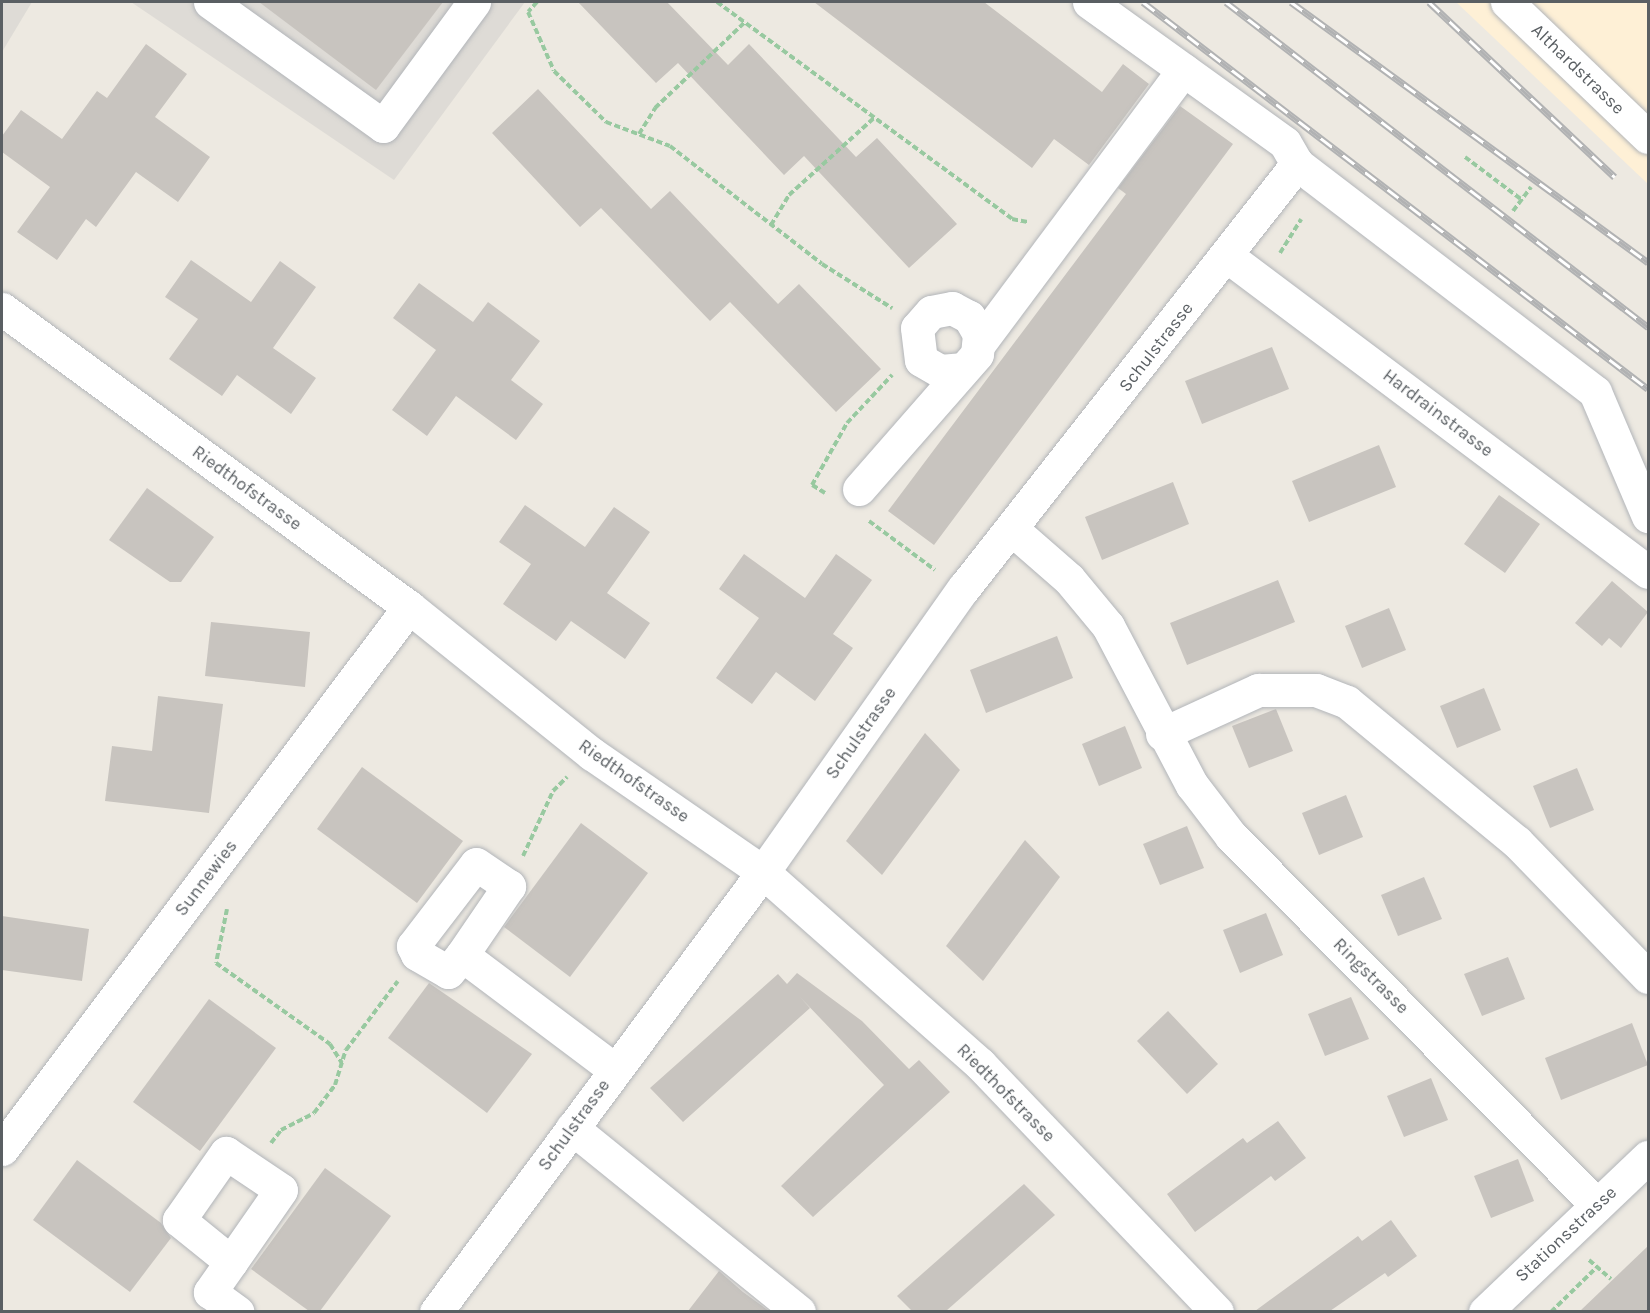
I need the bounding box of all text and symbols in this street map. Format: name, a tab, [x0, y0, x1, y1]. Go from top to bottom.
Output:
street label: Althardstrasse	[1527, 19, 1629, 119]
street label: Schulstrasse	[1114, 298, 1198, 396]
street label: Hardrainstrasse	[1379, 364, 1497, 462]
street label: Riedthofstrasse	[188, 441, 306, 535]
street label: Schulstrasse	[821, 683, 901, 783]
street label: Riedthofstrasse	[574, 735, 694, 827]
street label: Sunnewies	[170, 836, 242, 920]
street label: Ringstrasse	[1329, 934, 1413, 1018]
street label: Riedthofstrasse	[952, 1039, 1060, 1147]
street label: Schulstrasse	[534, 1075, 614, 1175]
street label: Stationsstrasse	[1511, 1182, 1621, 1286]

